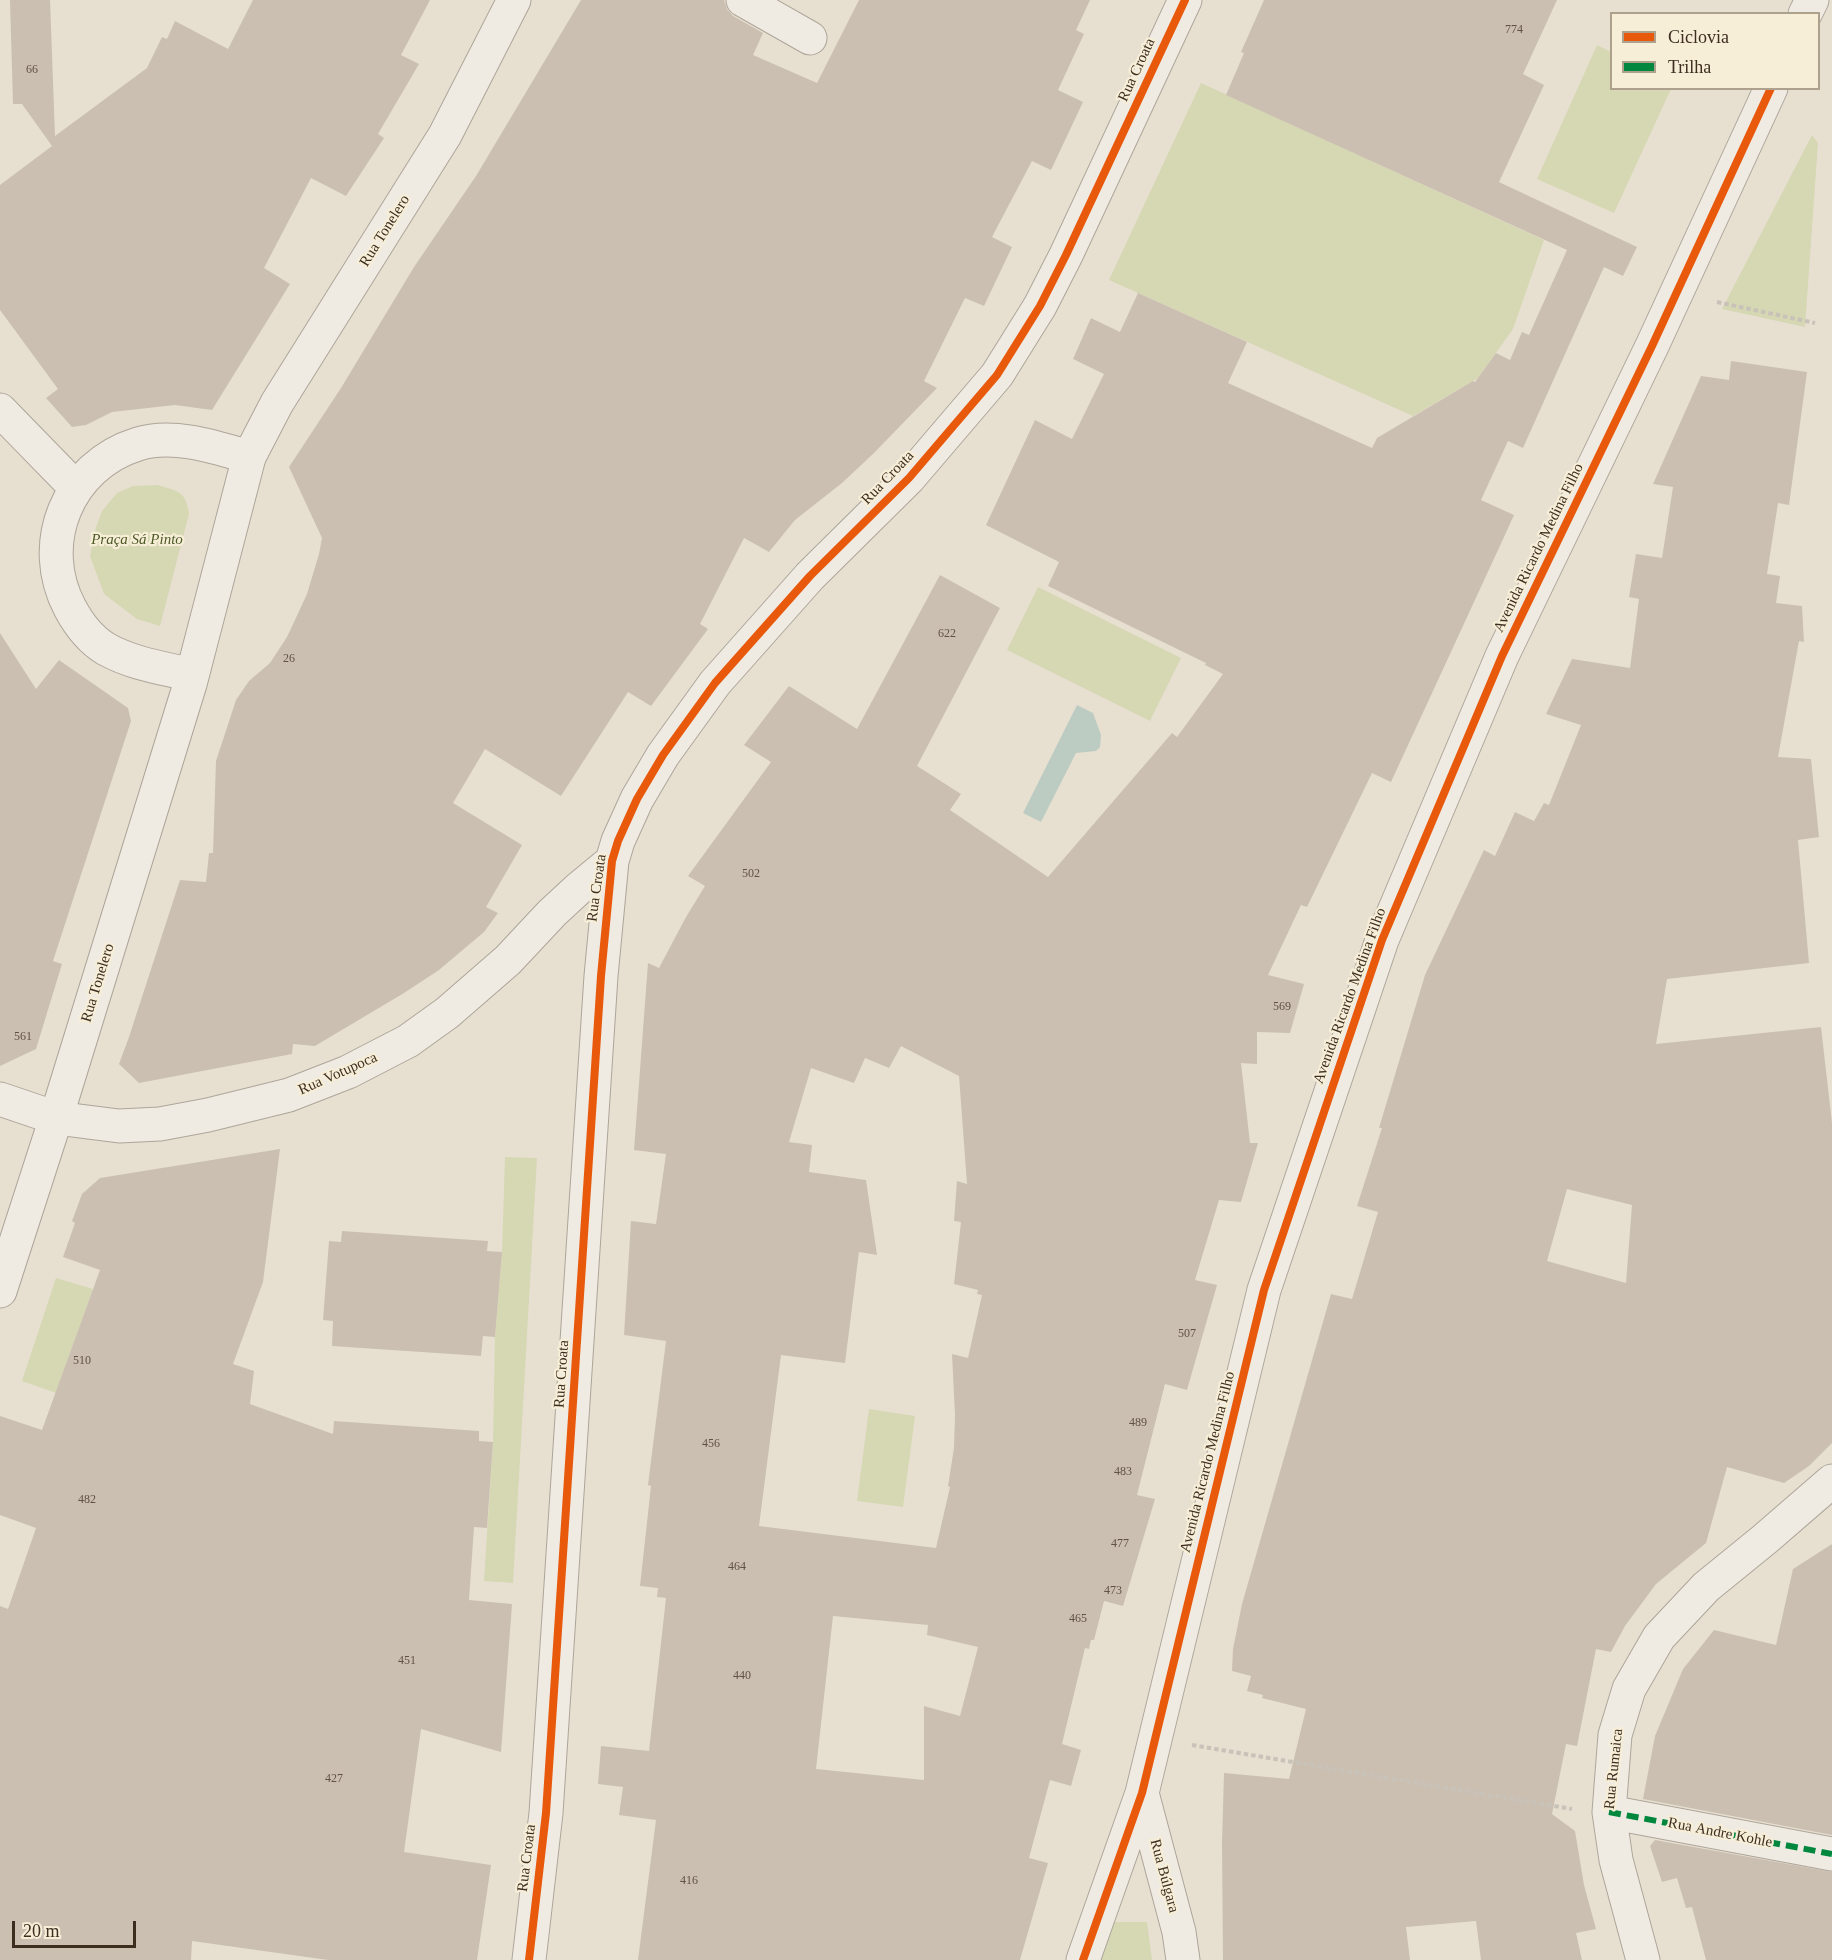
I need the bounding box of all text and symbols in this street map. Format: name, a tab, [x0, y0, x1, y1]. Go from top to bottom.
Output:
legend	[1610, 12, 1820, 90]
house number: 774	[1505, 23, 1523, 37]
text: Ciclovia	[1668, 27, 1729, 47]
street label: Rua Croata	[1114, 35, 1160, 105]
text: Trilha	[1668, 57, 1711, 77]
house number: 66	[26, 63, 38, 77]
street label: Rua Tonelero	[356, 192, 414, 270]
street label: Rua Croata	[858, 447, 918, 509]
street label: Avenida Ricardo Medina Filho	[1490, 460, 1588, 636]
park label: Praça Sá Pinto	[91, 531, 183, 549]
house number: 622	[938, 627, 956, 641]
house number: 26	[283, 652, 295, 666]
street label: Rua Croata	[583, 853, 611, 923]
house number: 502	[742, 867, 760, 881]
street label: Avenida Ricardo Medina Filho	[1310, 906, 1390, 1086]
street label: Rua Tonelero	[78, 942, 118, 1024]
house number: 569	[1273, 1000, 1291, 1014]
house number: 561	[14, 1030, 32, 1044]
street label: Rua Votupoca	[296, 1049, 380, 1099]
house number: 507	[1178, 1327, 1196, 1341]
street label: Rua Croata	[551, 1340, 573, 1408]
house number: 510	[73, 1354, 91, 1368]
street label: Avenida Ricardo Medina Filho	[1177, 1370, 1239, 1554]
house number: 489	[1129, 1416, 1147, 1430]
house number: 456	[702, 1437, 720, 1451]
house number: 483	[1114, 1465, 1132, 1479]
house number: 482	[78, 1493, 96, 1507]
house number: 477	[1111, 1537, 1129, 1551]
house number: 464	[728, 1560, 746, 1574]
house number: 473	[1104, 1584, 1122, 1598]
house number: 465	[1069, 1612, 1087, 1626]
house number: 451	[398, 1654, 416, 1668]
house number: 440	[733, 1669, 751, 1683]
street label: Rua Rumaica	[1601, 1728, 1627, 1810]
house number: 427	[325, 1772, 343, 1786]
street label: Rua Andre Kohle	[1666, 1814, 1774, 1852]
street label: Rua Croata	[514, 1823, 540, 1893]
street label: Rua Búlgara	[1146, 1837, 1182, 1915]
house number: 416	[680, 1874, 698, 1888]
scale bar	[15, 1909, 140, 1947]
text: 20 m	[23, 1921, 60, 1941]

